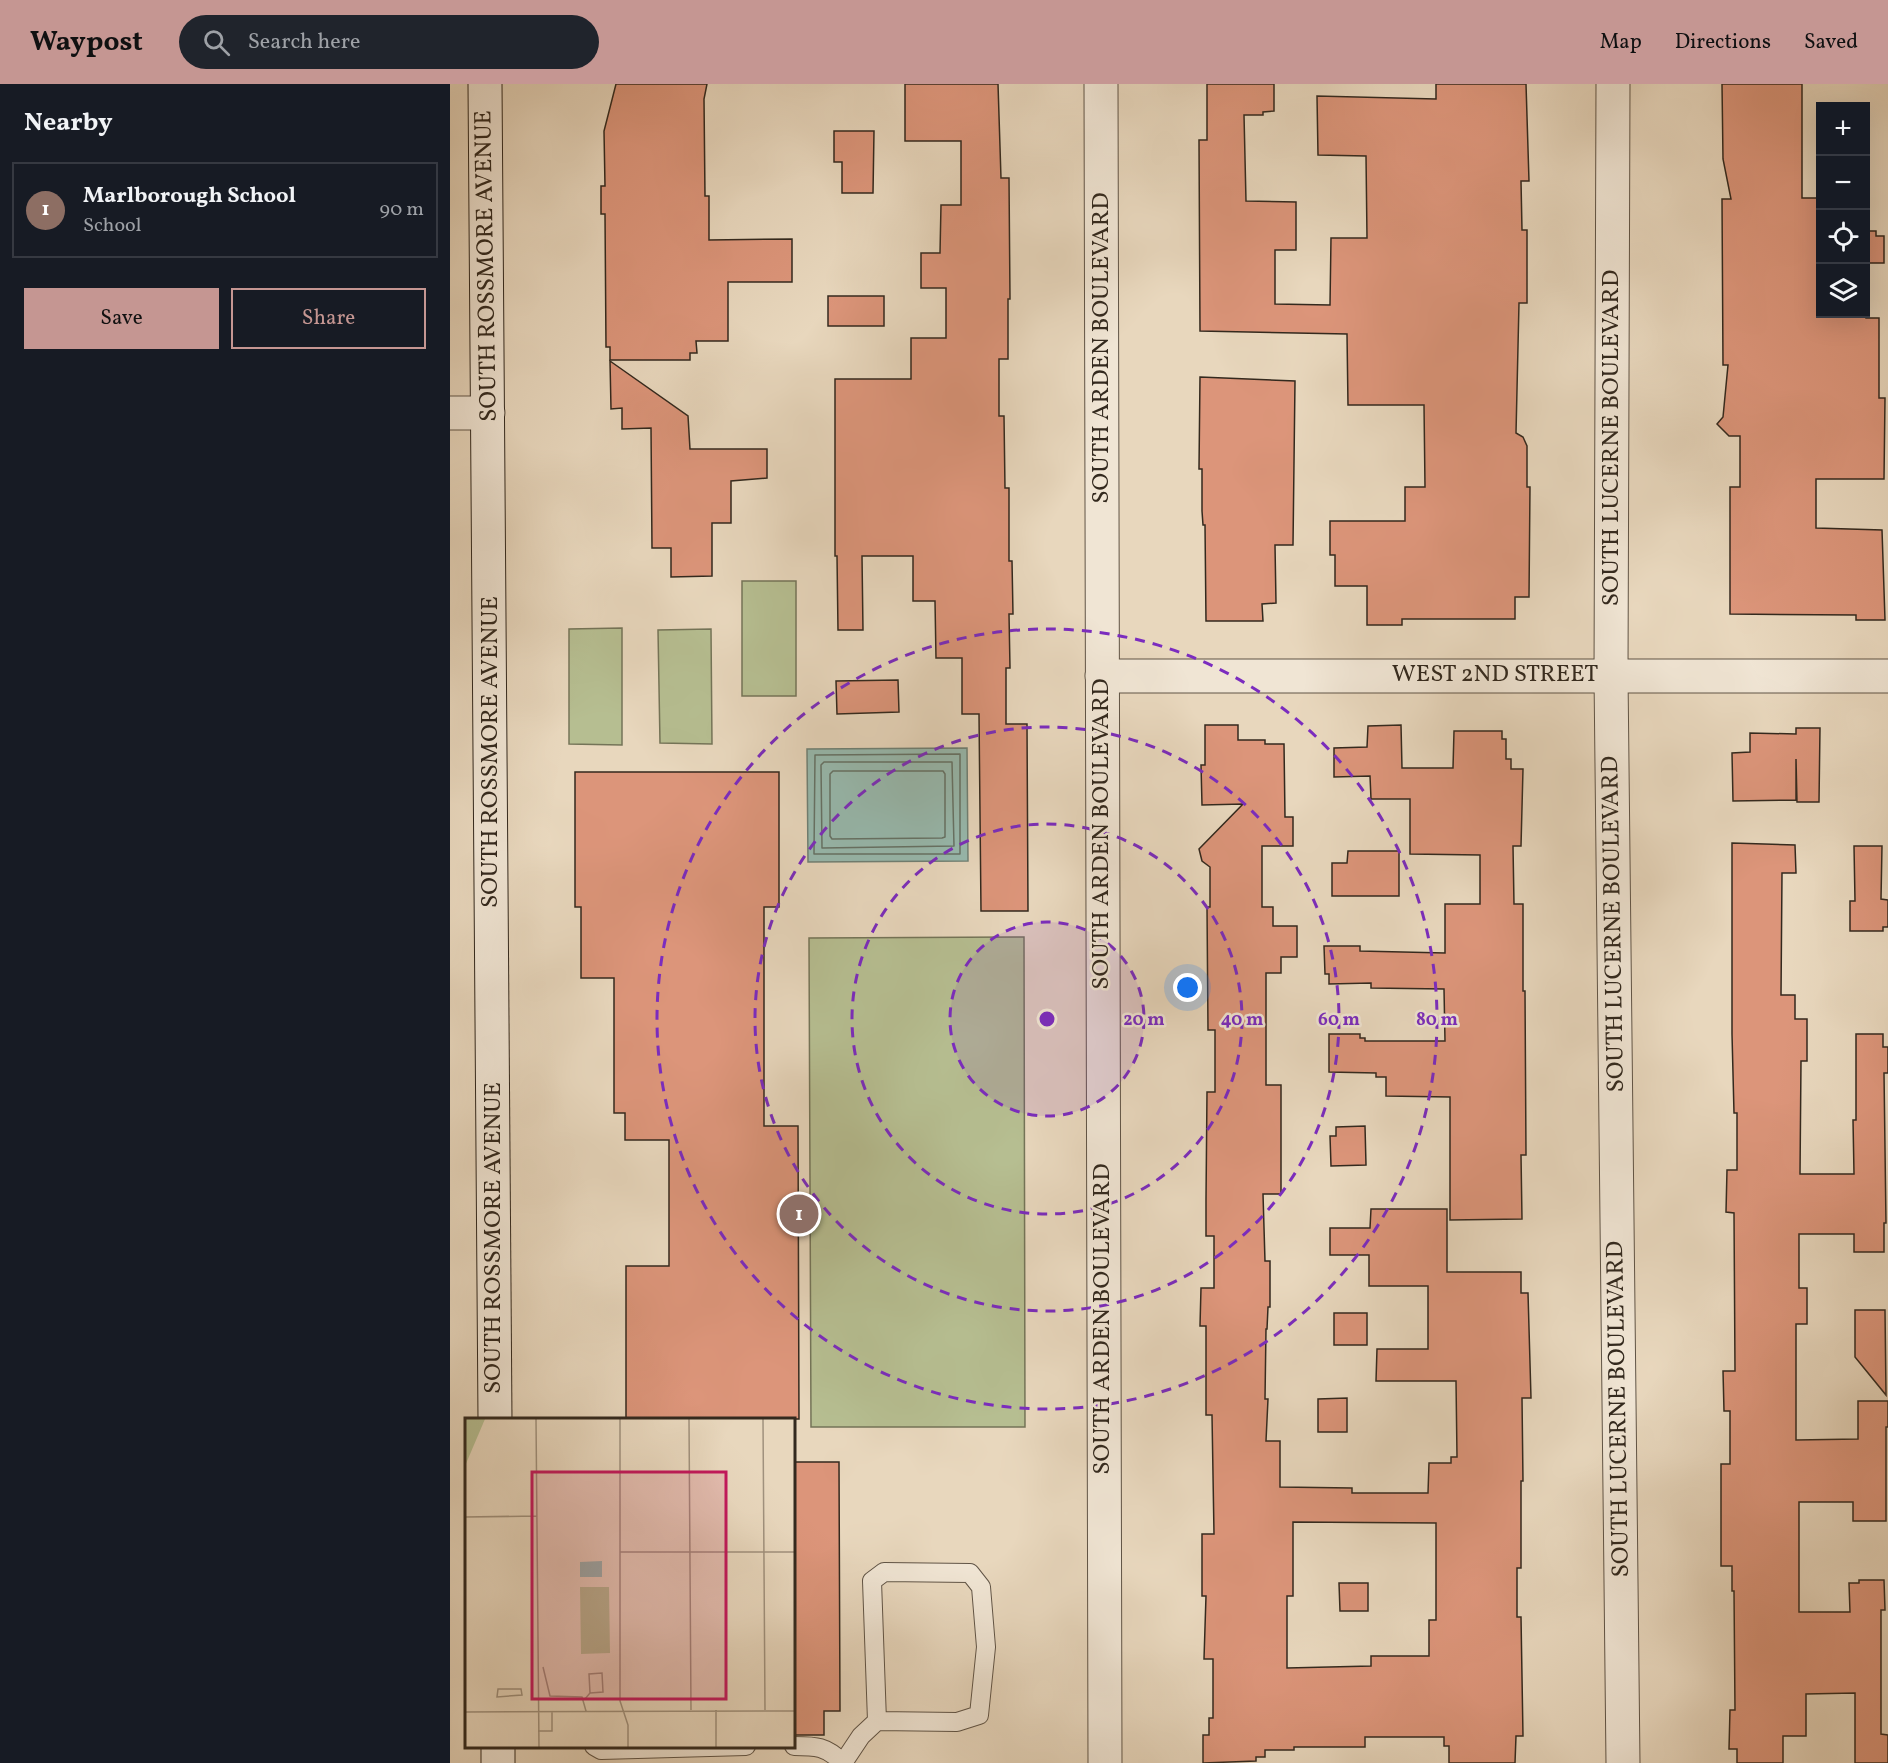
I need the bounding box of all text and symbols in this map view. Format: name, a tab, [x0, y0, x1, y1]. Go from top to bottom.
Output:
search box	[179, 15, 599, 69]
text: Waypost	[30, 23, 143, 62]
icon: search	[200, 26, 233, 59]
text: Search here	[248, 27, 360, 58]
text: Map	[1600, 28, 1642, 57]
text: Directions	[1675, 28, 1771, 57]
text: Saved	[1804, 28, 1858, 57]
map controls	[1816, 102, 1870, 318]
button: +	[1816, 102, 1870, 156]
text: Nearby	[24, 105, 113, 141]
street label: SOUTH ROSSMORE AVENUE	[467, 110, 507, 422]
button: −	[1816, 156, 1870, 210]
text: Marlborough School	[83, 181, 296, 212]
street label: SOUTH ARDEN BOULEVARD	[1085, 192, 1119, 504]
text: 1	[41, 196, 50, 224]
text: 90 m	[380, 196, 424, 224]
button: locate	[1816, 210, 1870, 264]
text: School	[83, 212, 141, 240]
button: layers	[1816, 264, 1870, 318]
street label: SOUTH LUCERNE BOULEVARD	[1595, 270, 1629, 606]
button: Save	[24, 288, 219, 349]
button: Share	[231, 288, 426, 349]
street label: SOUTH ROSSMORE AVENUE	[474, 596, 508, 908]
street label: WEST 2ND STREET	[1392, 658, 1598, 692]
street label: SOUTH ARDEN BOULEVARD	[1085, 678, 1119, 990]
street label: SOUTH LUCERNE BOULEVARD	[1594, 755, 1634, 1093]
your location	[1173, 973, 1202, 1002]
text: 20 m	[1123, 1008, 1165, 1033]
text: 40 m	[1221, 1008, 1263, 1033]
text: 60 m	[1318, 1008, 1360, 1033]
text: 80 m	[1416, 1008, 1458, 1033]
centre of rings	[1037, 1009, 1057, 1029]
street label: SOUTH ROSSMORE AVENUE	[477, 1082, 511, 1394]
street label: SOUTH ARDEN BOULEVARD	[1086, 1163, 1120, 1475]
pin: 1	[780, 1192, 818, 1236]
street label: SOUTH LUCERNE BOULEVARD	[1599, 1240, 1639, 1578]
inset map	[465, 1418, 795, 1748]

